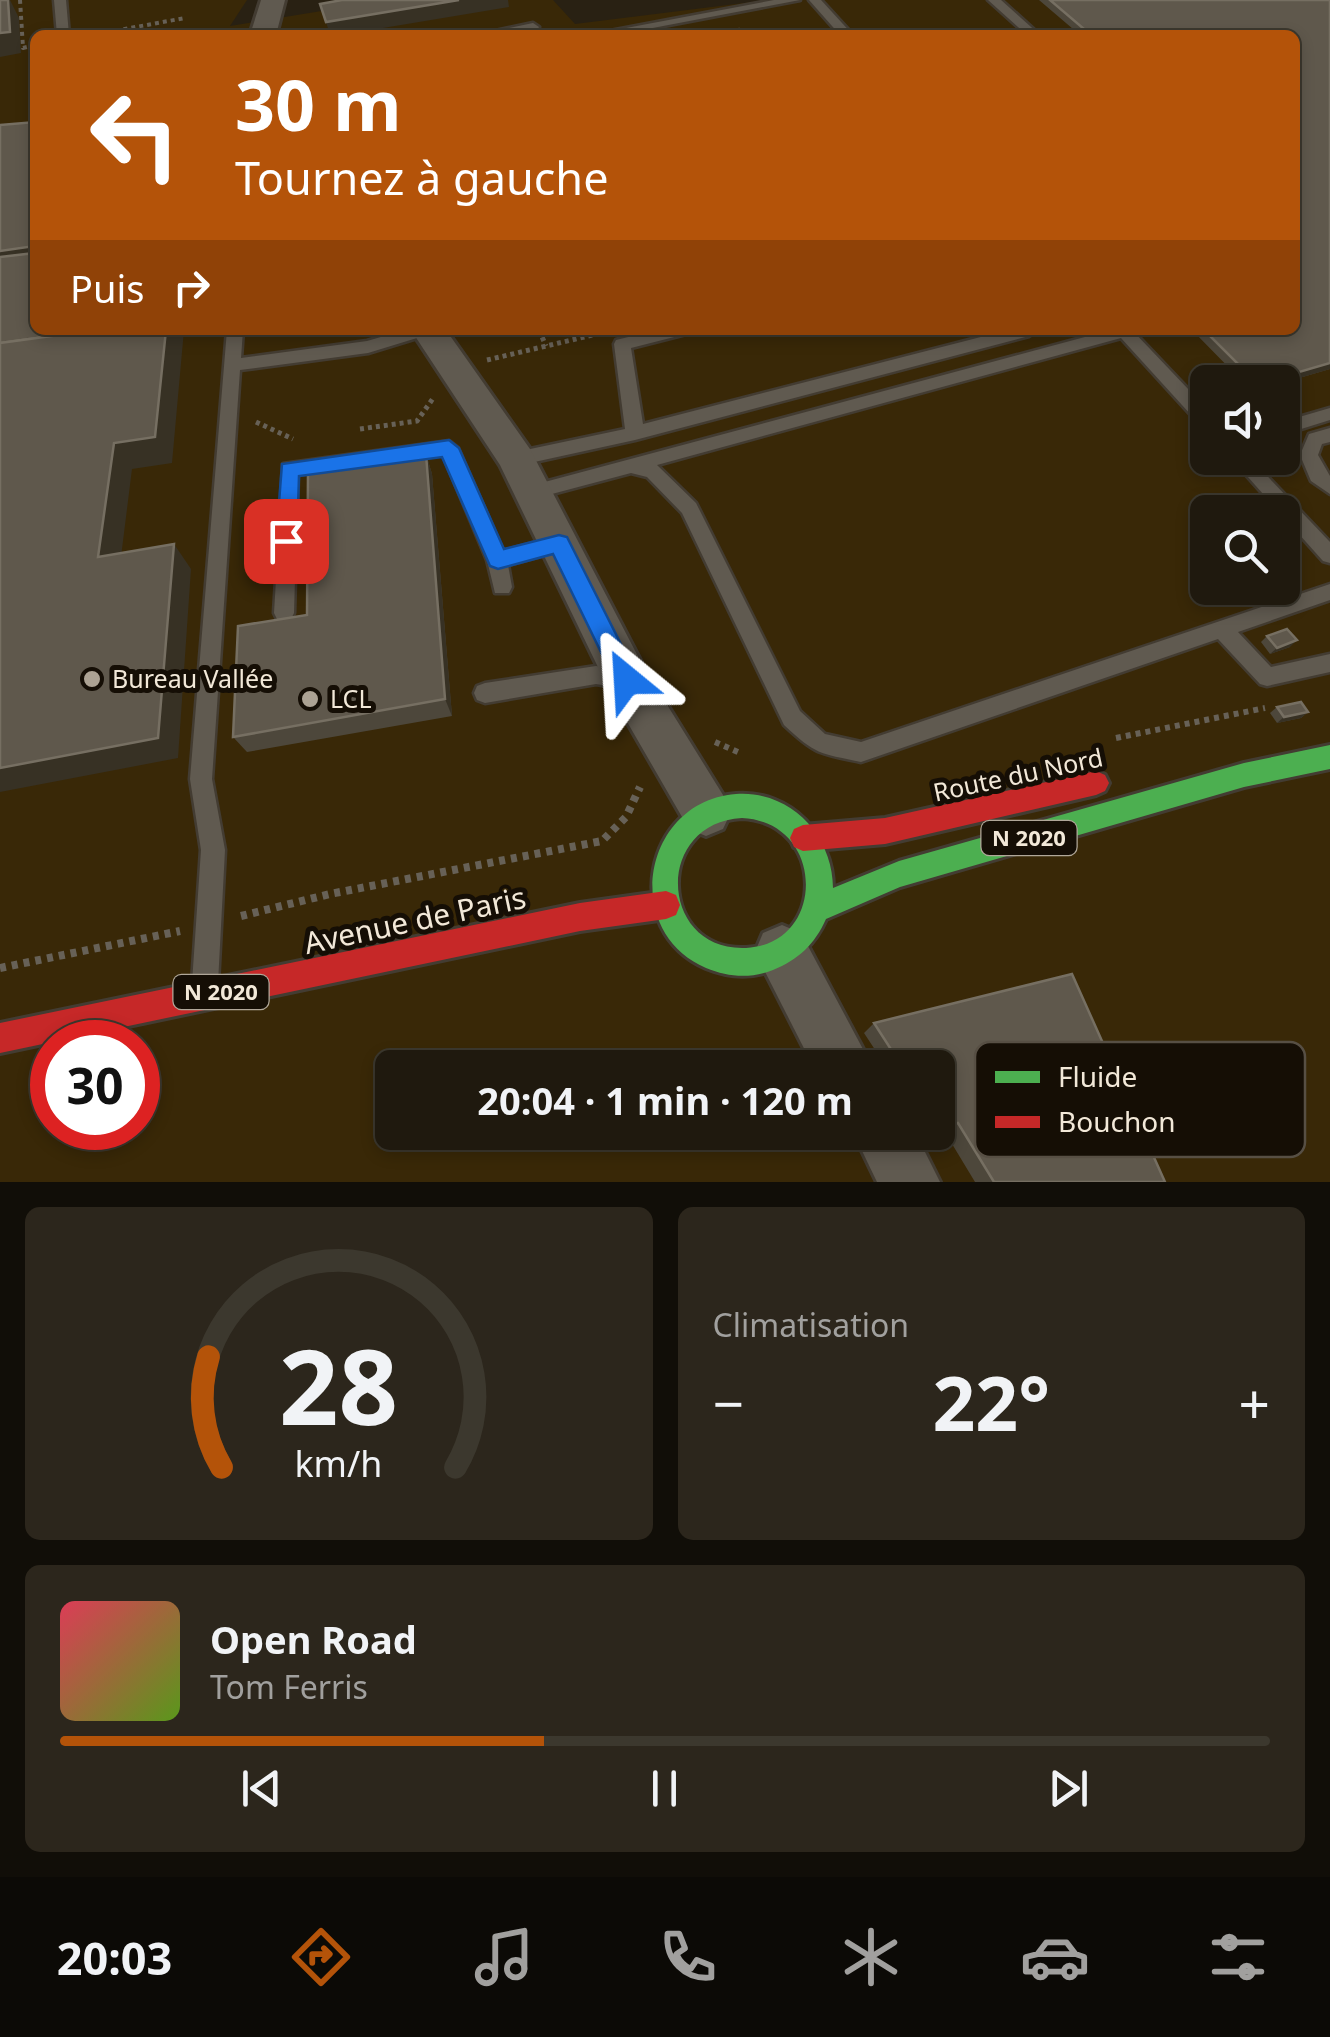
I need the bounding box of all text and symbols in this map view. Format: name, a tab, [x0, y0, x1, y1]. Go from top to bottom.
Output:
text: 30 m	[235, 56, 402, 152]
icon: left	[70, 70, 200, 200]
text: Tournez à gauche	[235, 147, 609, 208]
icon: right	[164, 260, 219, 315]
text: Puis	[70, 262, 144, 314]
map controls	[1190, 365, 1300, 605]
button: sound	[1190, 365, 1300, 475]
button: search	[1190, 495, 1300, 605]
pin	[244, 499, 329, 584]
icon: arrive	[259, 514, 314, 569]
position arrow	[575, 628, 679, 732]
place label: Bureau Vallée	[112, 661, 273, 695]
marker: Bureau Vallée	[81, 668, 103, 690]
place label: LCL	[330, 681, 372, 715]
marker: LCL	[299, 688, 321, 710]
street label: Route du Nord	[930, 739, 1106, 809]
road number: N 2020	[982, 821, 1076, 855]
street label: Avenue de Paris	[300, 876, 529, 963]
road number: N 2020	[174, 975, 268, 1009]
speed limit sign: 30	[30, 1020, 160, 1150]
legend	[975, 1042, 1305, 1157]
text: Fluide	[1058, 1057, 1137, 1095]
text: 20:04 · 1 min · 120 m	[477, 1074, 853, 1126]
text: Bouchon	[1058, 1102, 1175, 1140]
text: Climatisation	[713, 1303, 909, 1346]
text: 28	[279, 1314, 398, 1455]
text: 22°	[932, 1351, 1050, 1453]
text: −	[713, 1365, 744, 1440]
text: +	[1239, 1365, 1270, 1440]
text: km/h	[295, 1439, 383, 1487]
text: Open Road	[210, 1613, 417, 1665]
text: Tom Ferris	[210, 1665, 368, 1708]
icon: previous	[234, 1761, 289, 1816]
icon: pause	[637, 1761, 692, 1816]
icon: next	[1041, 1761, 1096, 1816]
icon: directions	[286, 1922, 356, 1992]
icon: music	[469, 1922, 539, 1992]
icon: phone	[653, 1922, 723, 1992]
icon: climate	[836, 1922, 906, 1992]
icon: car	[1020, 1922, 1090, 1992]
icon: filters	[1203, 1922, 1273, 1992]
text: 20:03	[57, 1927, 172, 1988]

